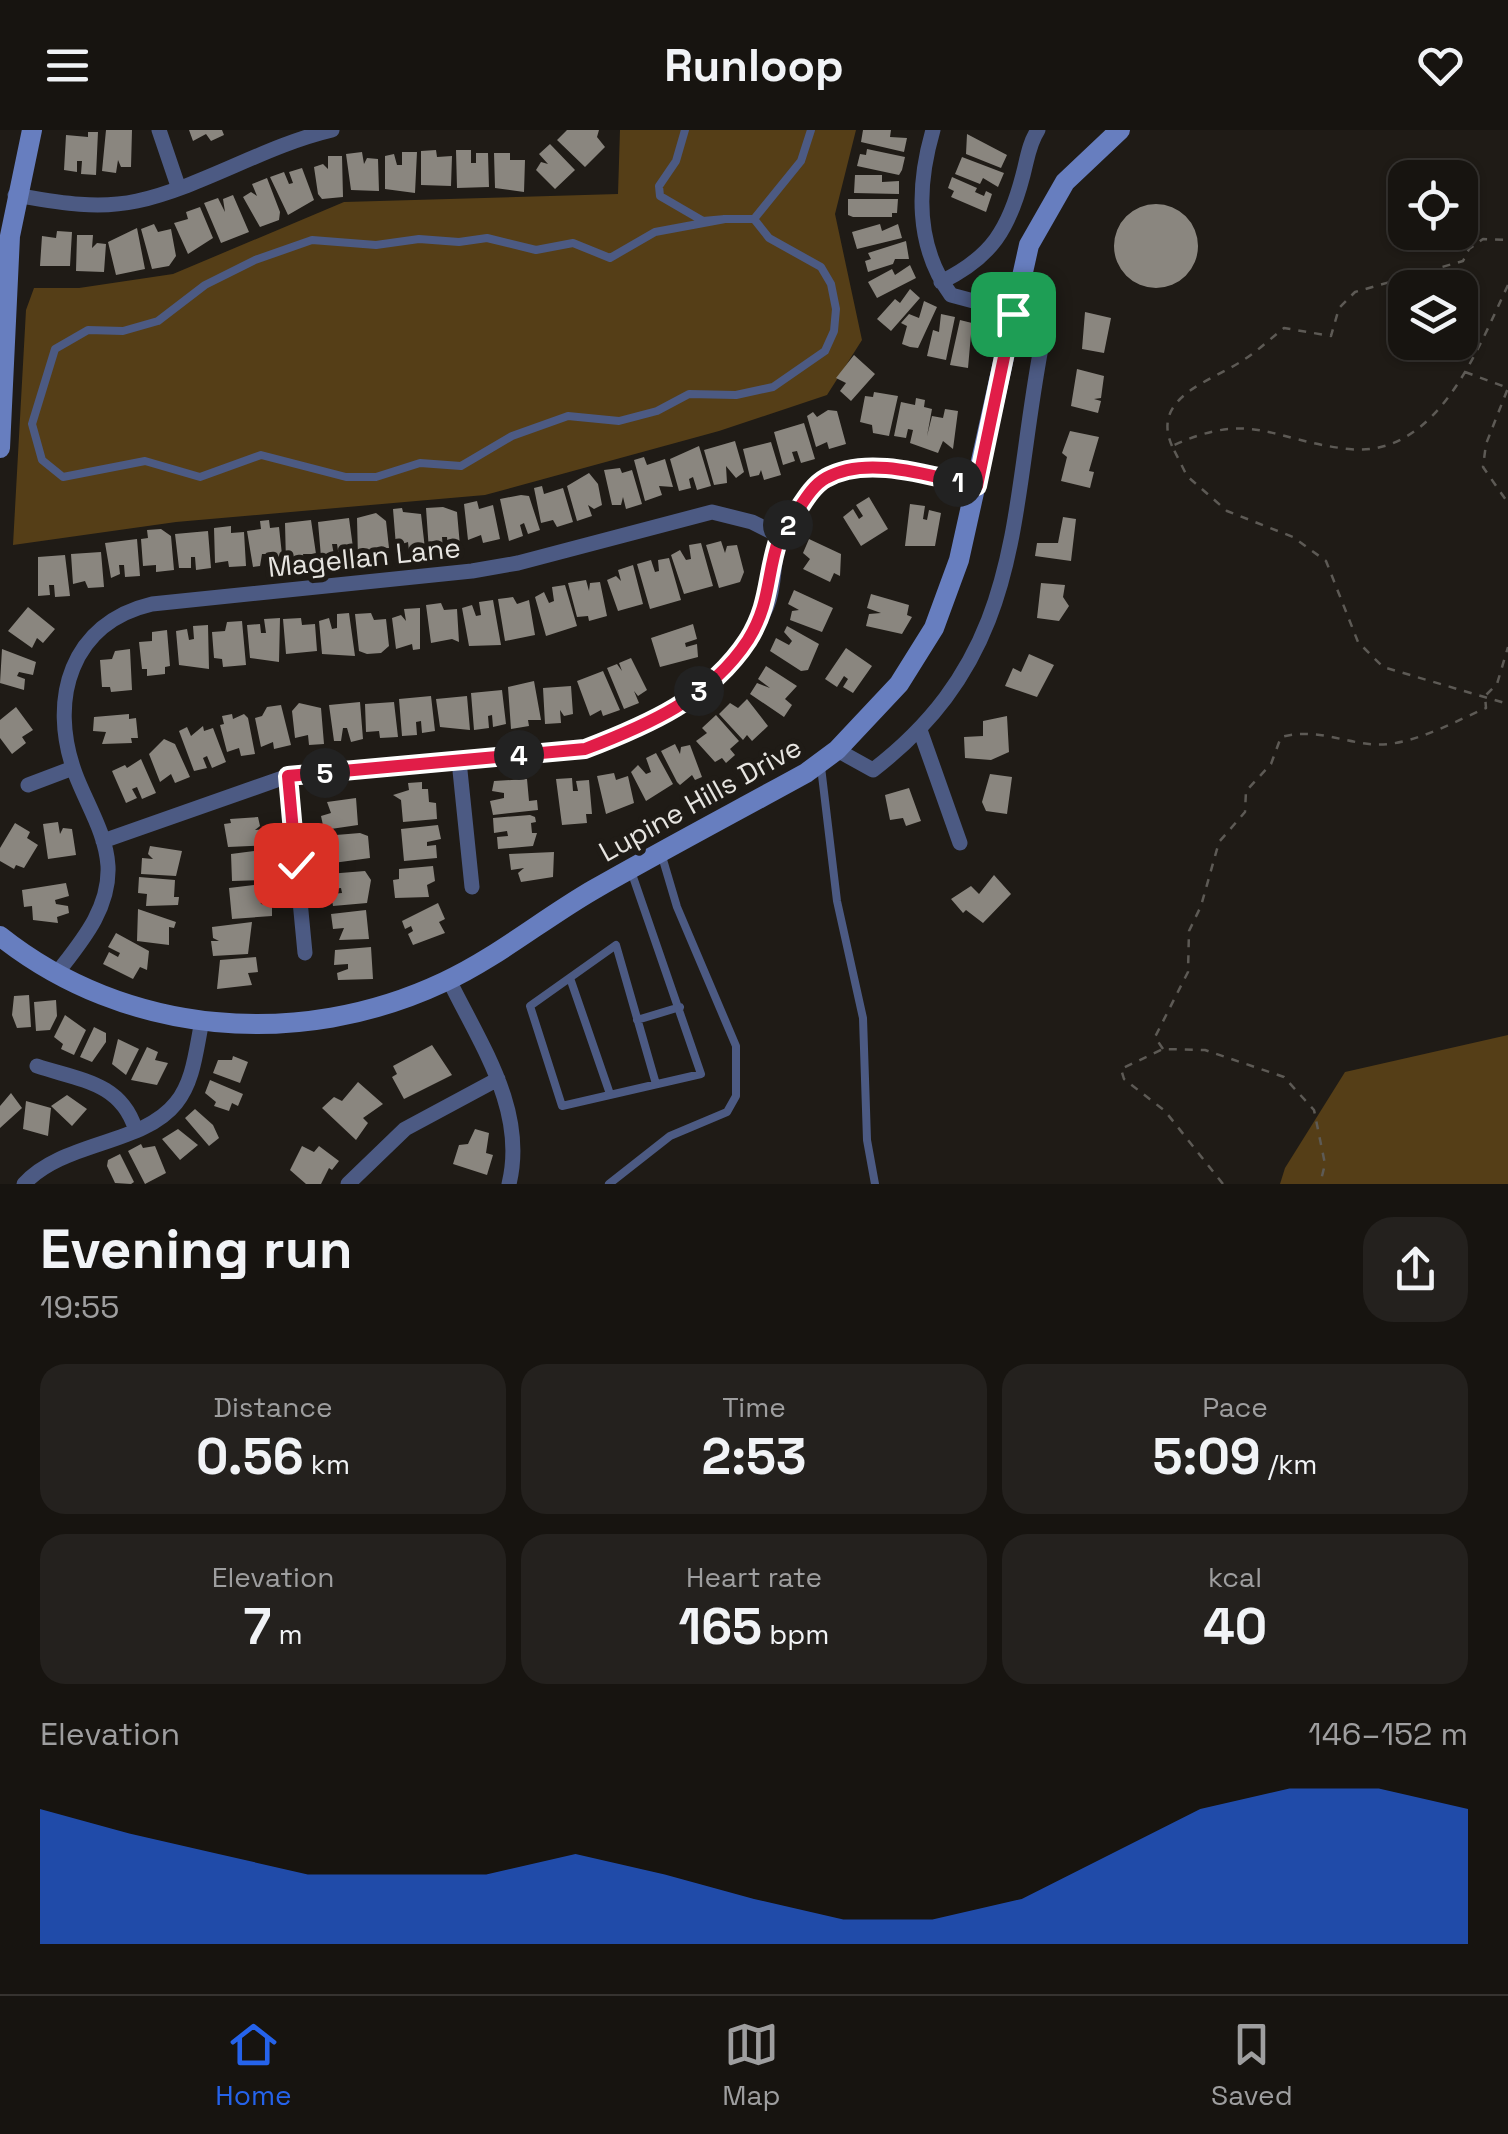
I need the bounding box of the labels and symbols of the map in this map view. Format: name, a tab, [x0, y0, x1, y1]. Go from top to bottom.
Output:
pin	[971, 272, 1056, 357]
pin: 1	[933, 457, 983, 507]
pin: 2	[763, 500, 813, 550]
street label: Magellan Lane	[266, 529, 462, 585]
pin: 3	[674, 666, 724, 716]
street label: Lupine Hills Drive	[592, 728, 808, 870]
pin: 4	[494, 730, 544, 780]
pin: 5	[300, 748, 350, 798]
pin	[254, 823, 339, 908]

